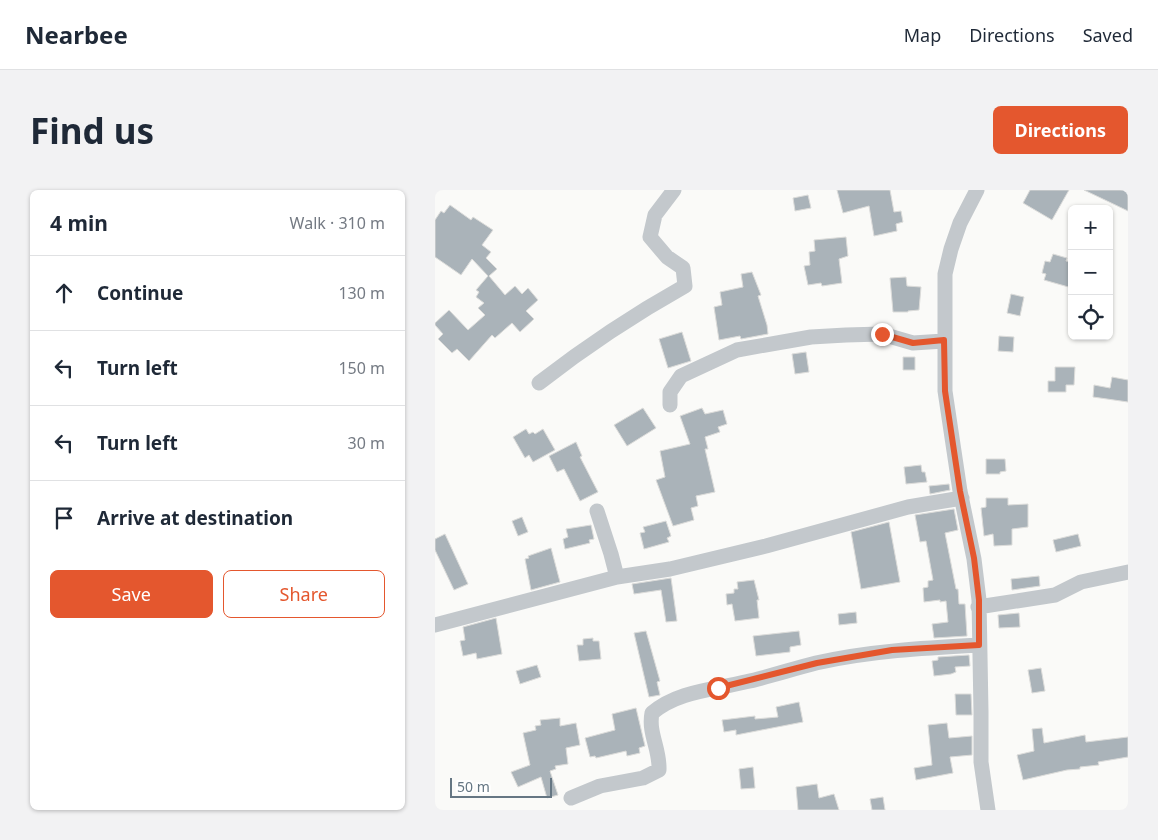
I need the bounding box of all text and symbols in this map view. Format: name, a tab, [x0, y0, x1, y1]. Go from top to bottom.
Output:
text: Nearbee	[25, 18, 128, 51]
text: Map	[904, 23, 941, 47]
text: Directions	[969, 23, 1055, 47]
text: Saved	[1083, 23, 1133, 47]
button: Directions	[993, 106, 1128, 154]
text: Find us	[30, 107, 154, 154]
map controls	[1068, 205, 1113, 340]
button: +	[1068, 205, 1113, 250]
text: 4 min	[50, 209, 108, 237]
text: Walk · 310 m	[290, 212, 385, 234]
button: −	[1068, 250, 1113, 295]
icon: ahead	[50, 279, 78, 307]
text: Continue	[97, 280, 183, 306]
text: 130 m	[338, 282, 385, 304]
button: locate	[1068, 295, 1113, 340]
route end	[871, 323, 894, 346]
icon: left	[50, 354, 78, 382]
text: Turn left	[97, 355, 178, 381]
text: 150 m	[338, 357, 385, 379]
icon: left	[50, 429, 78, 457]
text: Turn left	[97, 430, 178, 456]
text: 30 m	[348, 432, 385, 454]
icon: arrive	[50, 504, 78, 532]
text: Arrive at destination	[97, 505, 293, 531]
button: Save	[50, 570, 213, 618]
button: Share	[223, 570, 385, 618]
route start	[707, 677, 730, 700]
scale bar	[450, 775, 553, 798]
text: 50 m	[457, 777, 490, 796]

